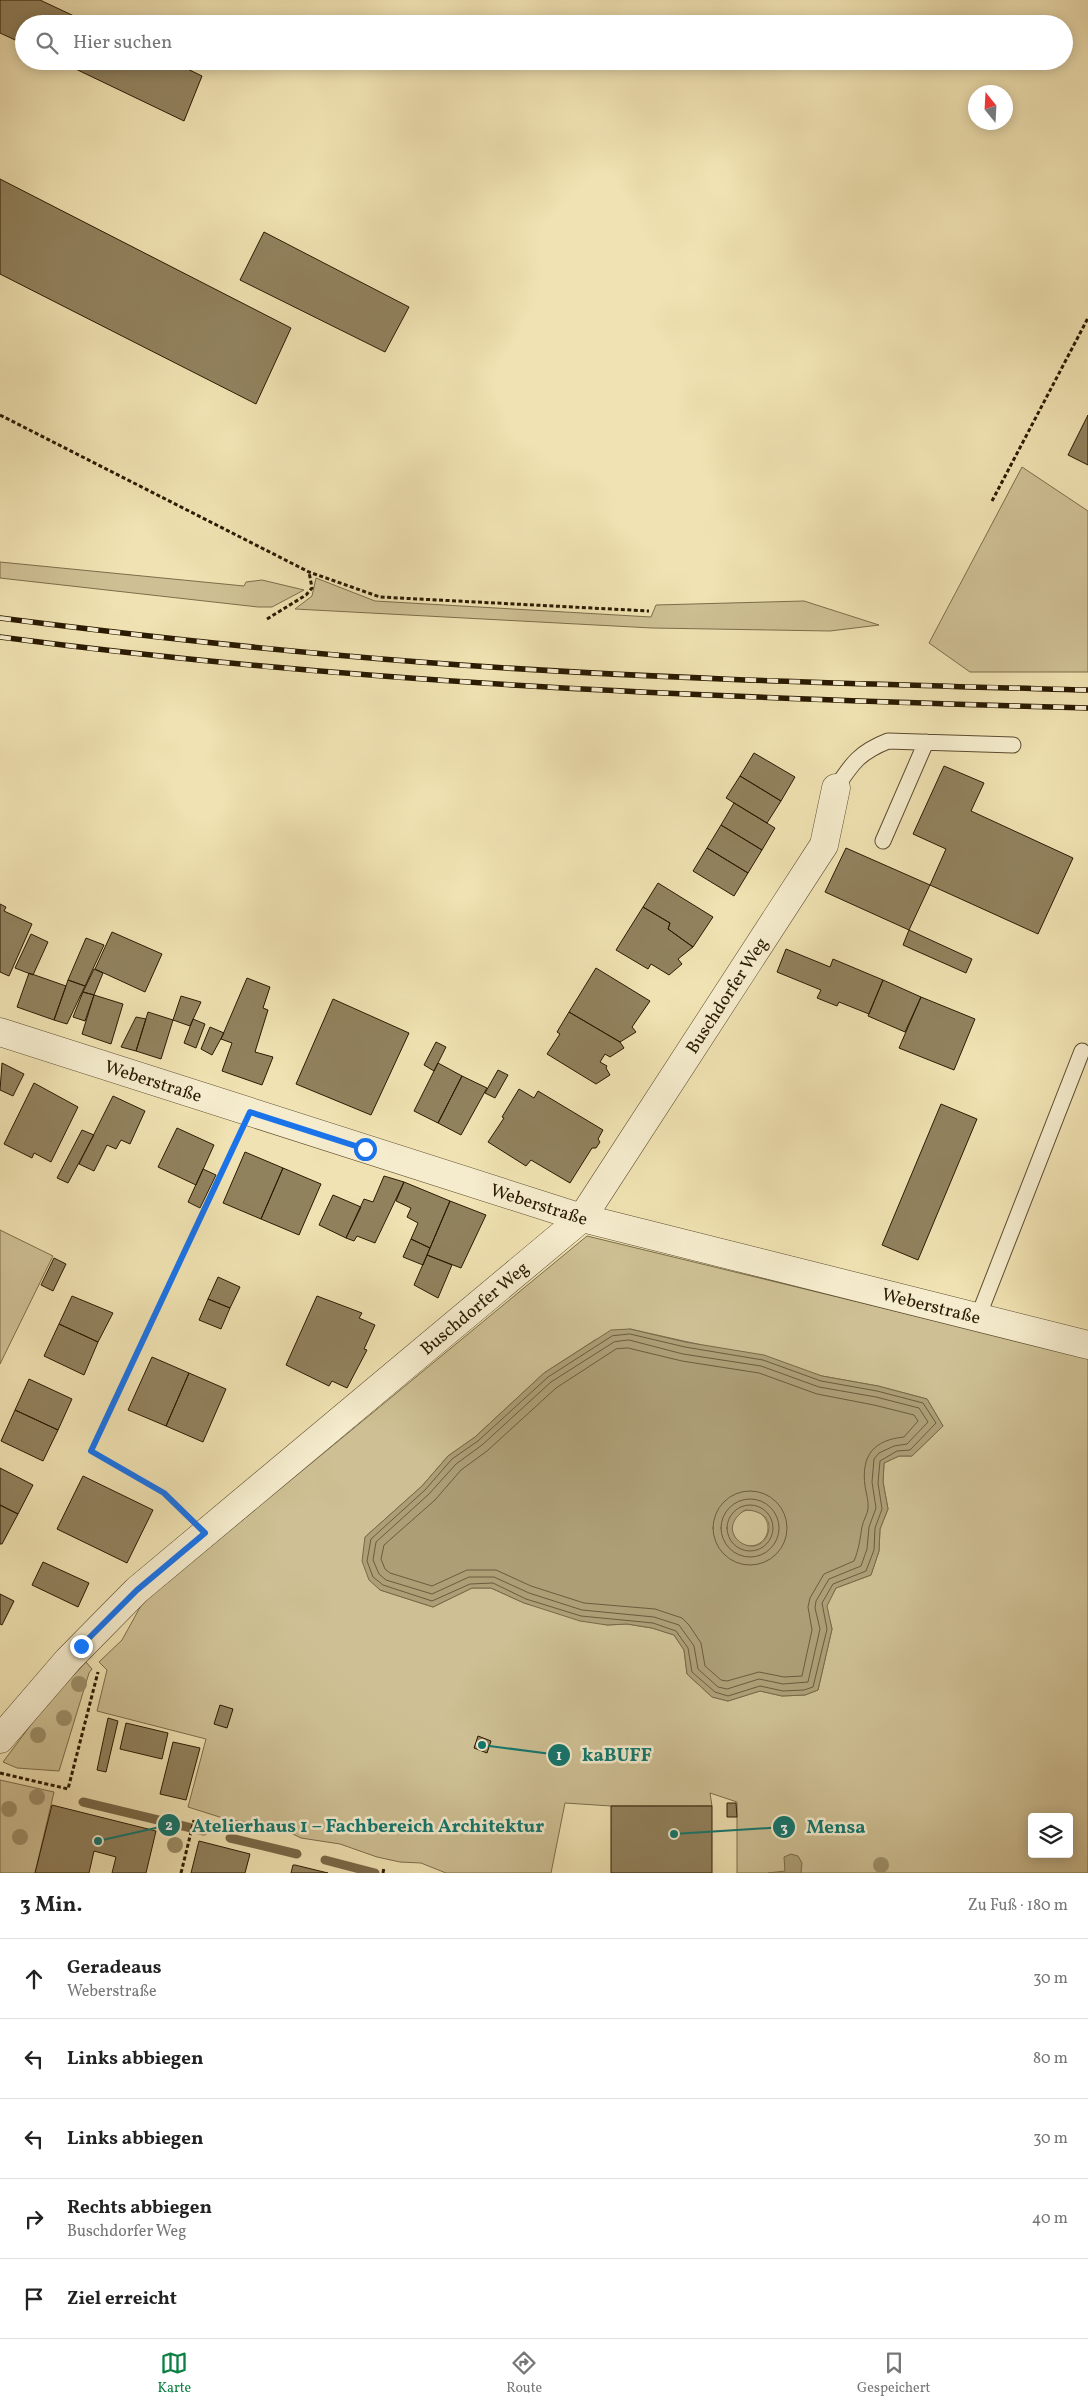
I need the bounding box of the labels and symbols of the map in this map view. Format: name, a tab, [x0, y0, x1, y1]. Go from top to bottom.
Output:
north arrow	[968, 85, 1013, 130]
street label: Buschdorfer Weg	[681, 933, 775, 1059]
street label: Weberstraße	[101, 1055, 205, 1110]
route start	[354, 1138, 377, 1161]
street label: Weberstraße	[487, 1178, 590, 1233]
street label: Buschdorfer Weg	[416, 1257, 535, 1362]
street label: Weberstraße	[879, 1283, 983, 1332]
route end	[70, 1635, 93, 1658]
callout: kaBUFF	[547, 1738, 662, 1772]
text: kaBUFF	[582, 1743, 652, 1769]
text: 1	[556, 1746, 562, 1767]
callout: Atelierhaus 1 – Fachbereich Architektur	[157, 1808, 555, 1842]
callout: Mensa	[771, 1810, 876, 1844]
text: Atelierhaus 1 – Fachbereich Architektur	[192, 1814, 544, 1840]
text: Mensa	[806, 1815, 866, 1841]
text: 2	[165, 1816, 173, 1837]
text: 3	[780, 1818, 788, 1839]

